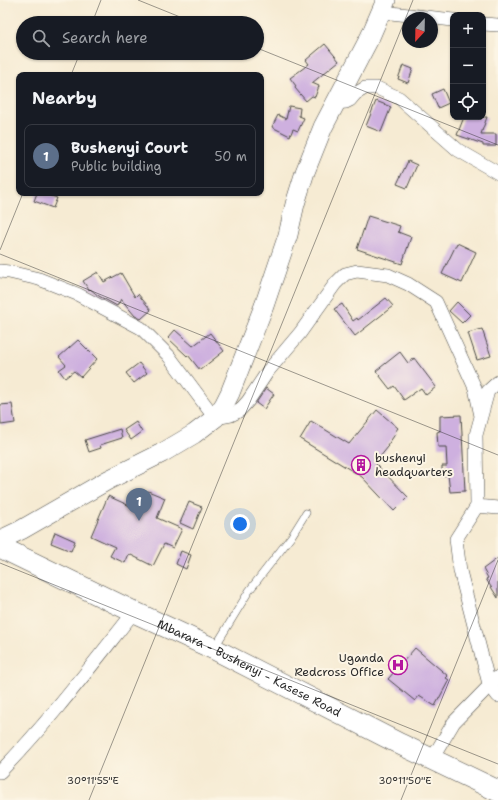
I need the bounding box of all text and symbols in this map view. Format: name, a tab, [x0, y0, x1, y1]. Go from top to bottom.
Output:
north arrow	[402, 12, 438, 48]
map controls	[450, 12, 486, 120]
button: +	[450, 12, 486, 48]
search box	[16, 16, 264, 60]
icon: search	[30, 27, 52, 49]
text: Search here	[62, 28, 148, 48]
button: −	[450, 48, 486, 84]
button: locate	[450, 84, 486, 120]
text: Nearby	[32, 87, 97, 109]
text: Bushenyi Court	[71, 138, 188, 158]
text: 1	[43, 148, 49, 165]
text: 50 m	[214, 148, 247, 165]
text: Public building	[71, 158, 162, 175]
place label: bushenyi headquarters	[375, 450, 453, 480]
building icon: bushenyi headquarters	[350, 454, 372, 476]
pin: 1	[126, 488, 152, 521]
your location	[230, 514, 250, 534]
street label: Mbarara - Bushenyi - Kasese Road	[155, 616, 344, 721]
place label: Uganda Redcross Office	[294, 650, 385, 680]
hospital icon: Uganda Redcross Office	[387, 654, 409, 676]
text: 30°11'55"E	[67, 774, 119, 787]
text: 30°11'50"E	[378, 774, 432, 787]

